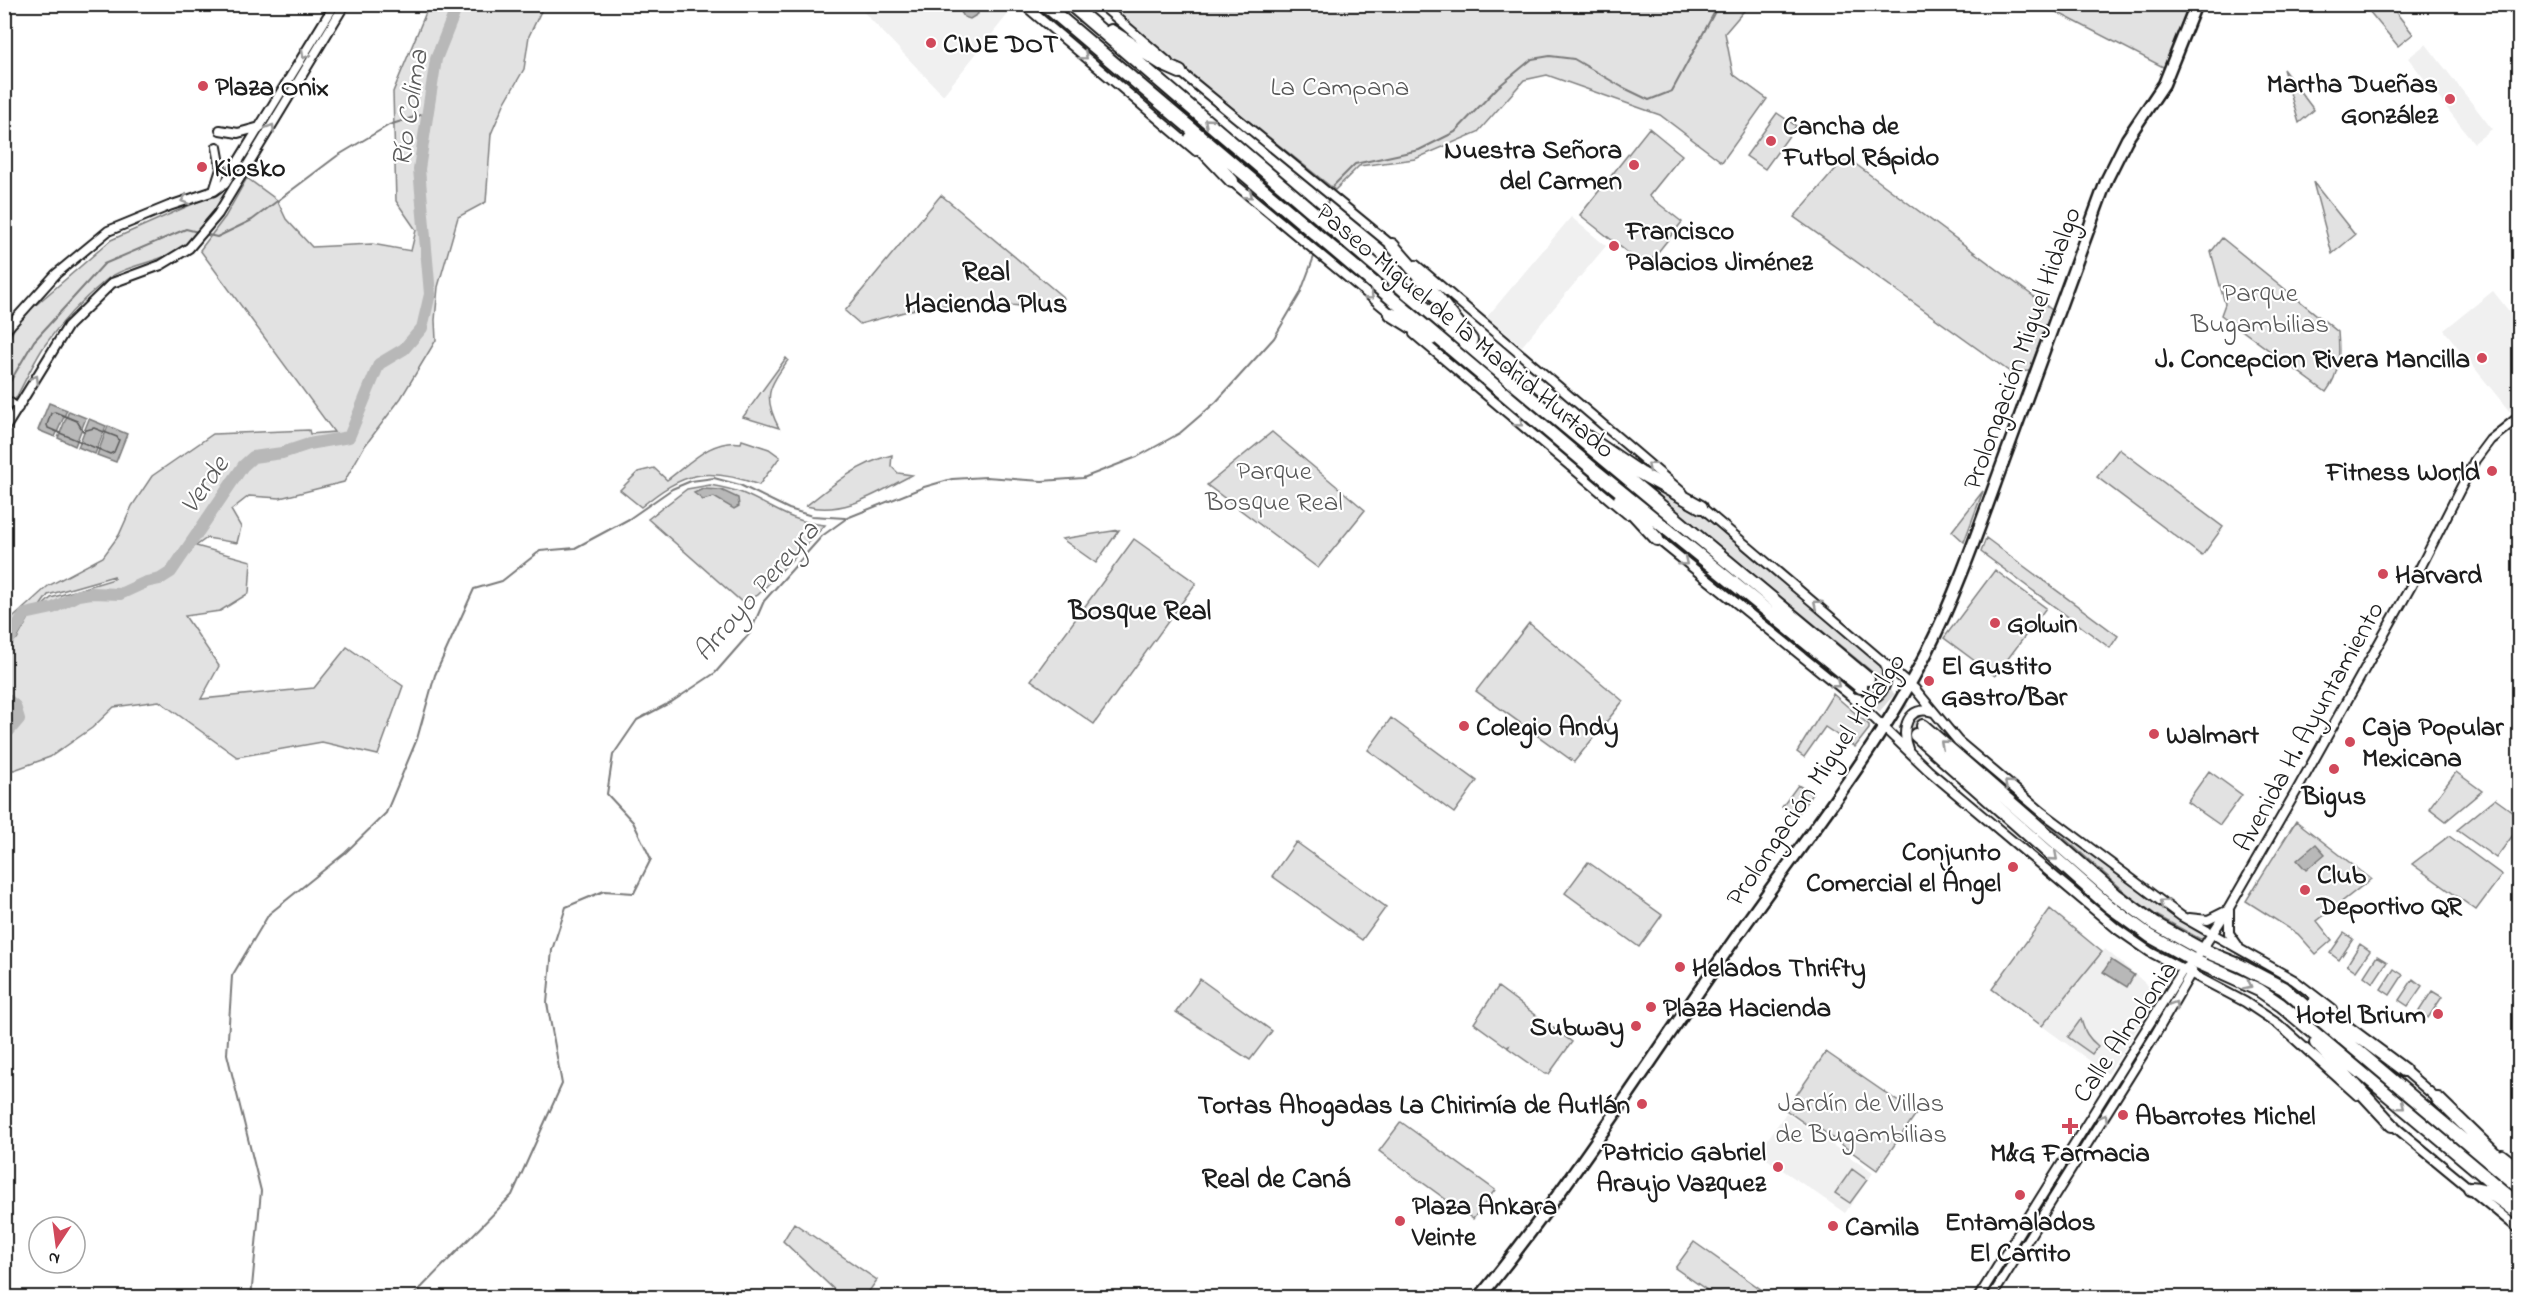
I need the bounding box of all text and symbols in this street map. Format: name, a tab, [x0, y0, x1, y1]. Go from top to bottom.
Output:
place label: CINE DOT	[943, 26, 1059, 65]
marker: CINE DOT	[924, 36, 938, 50]
water label: Río Colima	[382, 46, 441, 170]
one-way arrow	[301, 48, 312, 59]
one-way arrow	[1077, 49, 1088, 60]
place label: Martha Dueñas González	[2267, 66, 2439, 136]
place label: Plaza Onix	[215, 69, 329, 108]
park label: La Campana	[1271, 69, 1409, 108]
marker: Plaza Onix	[196, 79, 210, 93]
marker: Martha Dueñas González	[2443, 92, 2457, 106]
place label: Cancha de Futbol Rápido	[1781, 108, 1939, 178]
one-way arrow	[1204, 119, 1215, 130]
one-way arrow	[264, 124, 276, 134]
place label: Nuestra Señora del Carmen	[1444, 132, 1622, 202]
marker: Cancha de Futbol Rápido	[1764, 134, 1778, 148]
place label: Kiosko	[214, 150, 286, 189]
marker: Nuestra Señora del Carmen	[1627, 158, 1641, 172]
marker: Kiosko	[195, 160, 209, 174]
one-way arrow	[1242, 188, 1253, 199]
one-way arrow	[180, 193, 191, 206]
street label: Paseo Miguel de la Madrid Hurtado	[1306, 195, 1623, 469]
street label: Prolongación Miguel Hidalgo	[1954, 202, 2093, 496]
place label: Francisco Palacios Jiménez	[1624, 213, 1814, 283]
marker: Francisco Palacios Jiménez	[1607, 239, 1621, 253]
district label: Real Hacienda Plus	[905, 253, 1067, 326]
park label: Parque Bugambilias	[2190, 275, 2329, 345]
one-way arrow	[1363, 289, 1374, 300]
place label: J. Concepcion Rivera Mancilla	[2155, 341, 2470, 380]
marker: J. Concepcion Rivera Mancilla	[2475, 351, 2489, 365]
one-way arrow	[27, 375, 38, 386]
one-way arrow	[1512, 415, 1523, 426]
water label: Verde	[171, 447, 241, 523]
park label: Parque Bosque Real	[1204, 453, 1343, 523]
place label: Fitness World	[2324, 454, 2481, 493]
one-way arrow	[1647, 462, 1658, 473]
marker: Fitness World	[2485, 464, 2499, 478]
water label: Arroyo Pereyra	[685, 512, 831, 672]
one-way arrow	[1677, 554, 1688, 565]
place label: Harvard	[2395, 557, 2483, 596]
marker: Harvard	[2376, 567, 2390, 581]
district label: Bosque Real	[1067, 592, 1212, 633]
street label: Avenida H. Ayuntamiento	[2225, 595, 2395, 860]
one-way arrow	[1813, 601, 1824, 612]
place label: Golwin	[2007, 606, 2078, 645]
marker: Golwin	[1988, 616, 2002, 630]
street label: Prolongación Miguel Hidalgo	[1717, 646, 1917, 915]
place label: El Gustito Gastro/Bar	[1941, 648, 2068, 718]
marker: El Gustito Gastro/Bar	[1922, 674, 1936, 688]
one-way arrow	[1829, 676, 1840, 687]
place label: Colegio Andy	[1476, 709, 1619, 749]
place label: Caja Popular Mexicana	[2362, 709, 2504, 779]
place label: Walmart	[2166, 717, 2260, 756]
marker: Colegio Andy	[1457, 719, 1471, 733]
marker: Walmart	[2147, 727, 2161, 741]
marker: Caja Popular Mexicana	[2343, 735, 2357, 749]
one-way arrow	[1940, 740, 1951, 751]
marker: Bigus	[2327, 762, 2341, 776]
place label: Bigus	[2300, 778, 2366, 818]
one-way arrow	[2004, 780, 2015, 791]
place label: Conjunto Comercial el Ángel	[1806, 834, 2001, 905]
one-way arrow	[2047, 850, 2058, 861]
place label: Club Deportivo QR	[2315, 857, 2463, 927]
marker: Conjunto Comercial el Ángel	[2006, 860, 2020, 874]
marker: Club Deportivo QR	[2298, 883, 2312, 897]
one-way arrow	[2158, 899, 2169, 910]
place label: Helados Thrifty	[1692, 950, 1866, 989]
street label: Calle Almolonia	[2064, 954, 2188, 1111]
marker: Helados Thrifty	[1673, 960, 1687, 974]
one-way arrow	[2242, 977, 2253, 989]
place label: Plaza Hacienda	[1663, 990, 1831, 1029]
place label: Hotel Brium	[2296, 997, 2426, 1036]
marker: Plaza Hacienda	[1644, 1000, 1658, 1014]
one-way arrow	[2166, 1001, 2178, 1011]
marker: Hotel Brium	[2431, 1007, 2445, 1021]
place label: Subway	[1530, 1009, 1624, 1048]
marker: Subway	[1629, 1019, 1643, 1033]
park label: Jardín de Villas de Bugambilias	[1775, 1085, 1947, 1155]
place label: Tortas Ahogadas La Chirimía de Autlán	[1198, 1087, 1630, 1127]
marker: Tortas Ahogadas La Chirimía de Autlán	[1635, 1097, 1649, 1111]
place label: Abarrotes Michel	[2135, 1098, 2316, 1137]
one-way arrow	[2394, 1098, 2405, 1109]
marker: Abarrotes Michel	[2116, 1108, 2130, 1122]
one-way arrow	[2096, 1114, 2108, 1124]
marker: M&G Farmacia	[2063, 1119, 2077, 1133]
place label: Patricio Gabriel Araujo Vazquez	[1596, 1134, 1767, 1204]
place label: M&G Farmacia	[1990, 1135, 2150, 1174]
district label: Real de Caná	[1202, 1160, 1351, 1201]
marker: Patricio Gabriel Araujo Vazquez	[1771, 1160, 1785, 1174]
place label: Plaza Ankara Veinte	[1411, 1188, 1557, 1258]
marker: Entamalados El Carrito	[2013, 1188, 2027, 1202]
place label: Entamalados El Carrito	[1945, 1204, 2095, 1274]
place label: Camila	[1845, 1209, 1919, 1248]
marker: Plaza Ankara Veinte	[1393, 1214, 1407, 1228]
north arrow	[27, 1215, 87, 1275]
marker: Camila	[1826, 1219, 1840, 1233]
text: N	[46, 1245, 62, 1271]

